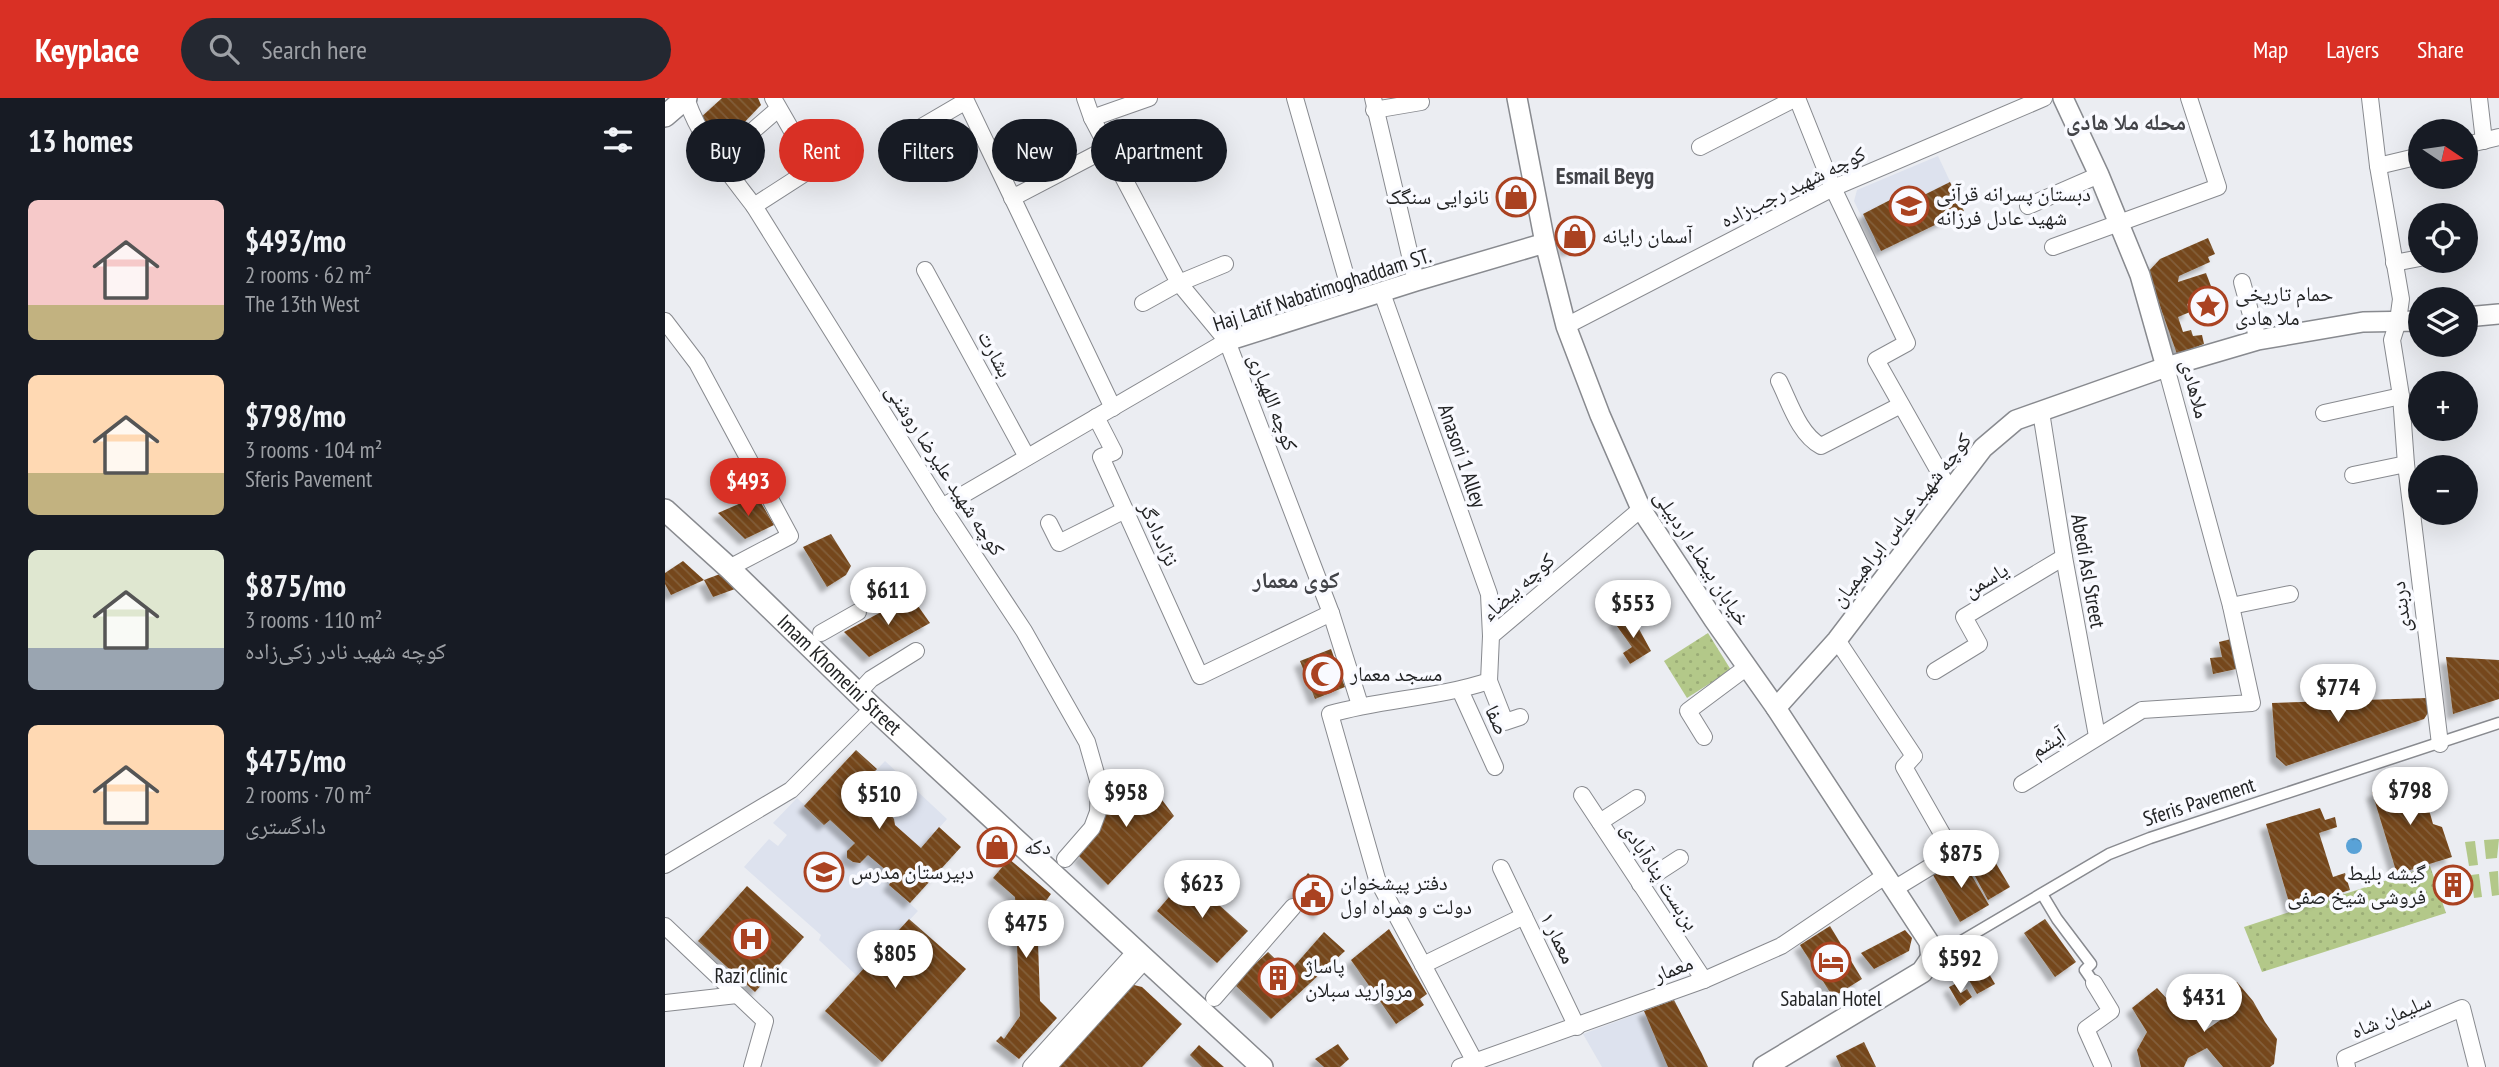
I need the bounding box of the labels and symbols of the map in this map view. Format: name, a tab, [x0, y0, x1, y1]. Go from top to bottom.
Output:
district label: محله ملا هادی	[2066, 107, 2186, 136]
north arrow	[2408, 119, 2478, 189]
street label: کوچه شهید رجب‌زاده	[1716, 140, 1870, 233]
district label: Esmail Beyg	[1556, 161, 1654, 190]
shop icon: نانوایی سنگک	[1495, 176, 1537, 218]
place label: دبستان پسرانه قرآنی شهید عادل فرزانه	[1936, 180, 2091, 231]
place label: نانوایی سنگک	[1385, 183, 1489, 210]
school or university icon: دبستان پسرانه قرآنی شهید عادل فرزانه	[1888, 185, 1930, 227]
shop icon: آسمان رایانه	[1554, 215, 1596, 257]
place label: آسمان رایانه	[1602, 222, 1693, 249]
street label: Haj Latif Nabatimoghaddam ST.	[1209, 242, 1434, 338]
place label: حمام تاریخی ملا هادی	[2235, 280, 2333, 331]
place icon: حمام تاریخی ملا هادی	[2187, 285, 2229, 327]
street label: بشارت	[972, 326, 1019, 382]
street label: کوچه اللهیاری	[1243, 349, 1305, 455]
street label: ملاهادی	[2175, 356, 2216, 421]
street label: کوچه شهید علیرضا روشنی	[880, 379, 1011, 561]
street label: Anasori 1 Alley	[1432, 400, 1493, 511]
street label: کوچه شهید عباس ابراهیمیان	[1824, 427, 1977, 612]
pin: $493	[707, 458, 789, 518]
street label: خیابان بیضاء اردبیلی	[1648, 484, 1757, 631]
street label: نژاددادگر	[1133, 497, 1186, 570]
street label: Abedi Asl Street	[2065, 512, 2112, 630]
street label: کوچه بیضاء	[1475, 546, 1560, 627]
street label: یاسمن	[1959, 556, 2013, 603]
district label: کوی معمار	[1252, 565, 1339, 594]
pin: $611	[847, 568, 929, 627]
pin: $553	[1592, 580, 1674, 640]
street label: دربندی	[2384, 580, 2417, 634]
street label: Imam Khomeini Street	[772, 608, 908, 741]
mosque icon: مسجد معمار	[1302, 653, 1344, 695]
place label: مسجد معمار	[1349, 660, 1442, 687]
pin: $774	[2297, 664, 2379, 724]
street label: صفا	[1479, 701, 1516, 739]
street label: آیشم	[2025, 721, 2072, 765]
pin: $798	[2369, 768, 2451, 827]
pin: $958	[1085, 770, 1167, 829]
street label: Sferis Pavement	[2139, 771, 2258, 832]
pin: $510	[838, 772, 920, 831]
street label: بن‌بست پناه‌آبادی	[1615, 816, 1706, 935]
shop icon: دکه	[976, 826, 1018, 868]
pin: $875	[1920, 830, 2002, 890]
place label: دکه	[1024, 833, 1051, 860]
school or university icon: دبیرستان مدرس	[803, 851, 845, 893]
place label: دبیرستان مدرس	[851, 858, 974, 885]
place label: گیشه بلیط فروشی شیخ صفی	[2287, 859, 2426, 910]
pin: $623	[1161, 860, 1243, 920]
building icon: گیشه بلیط فروشی شیخ صفی	[2432, 864, 2474, 906]
place label: دفتر پیشخوان دولت و همراه اول	[1340, 869, 1472, 920]
public building icon: دفتر پیشخوان دولت و همراه اول	[1292, 874, 1334, 916]
pin: $475	[985, 900, 1067, 960]
street label: معمار ۱	[1534, 907, 1582, 968]
hospital icon: Razi clinic	[730, 918, 772, 960]
pin: $805	[854, 930, 936, 990]
pin: $592	[1919, 936, 2001, 995]
hotel icon: Sabalan Hotel	[1810, 941, 1852, 983]
street label: معمار	[1648, 949, 1697, 989]
place label: پاساژ مروارید سبلان	[1304, 952, 1413, 1003]
building icon: پاساژ مروارید سبلان	[1257, 957, 1299, 999]
place label: Razi clinic	[714, 962, 788, 989]
pin: $431	[2163, 974, 2245, 1034]
place label: Sabalan Hotel	[1780, 985, 1882, 1012]
street label: سلیمان شاه	[2346, 987, 2435, 1045]

